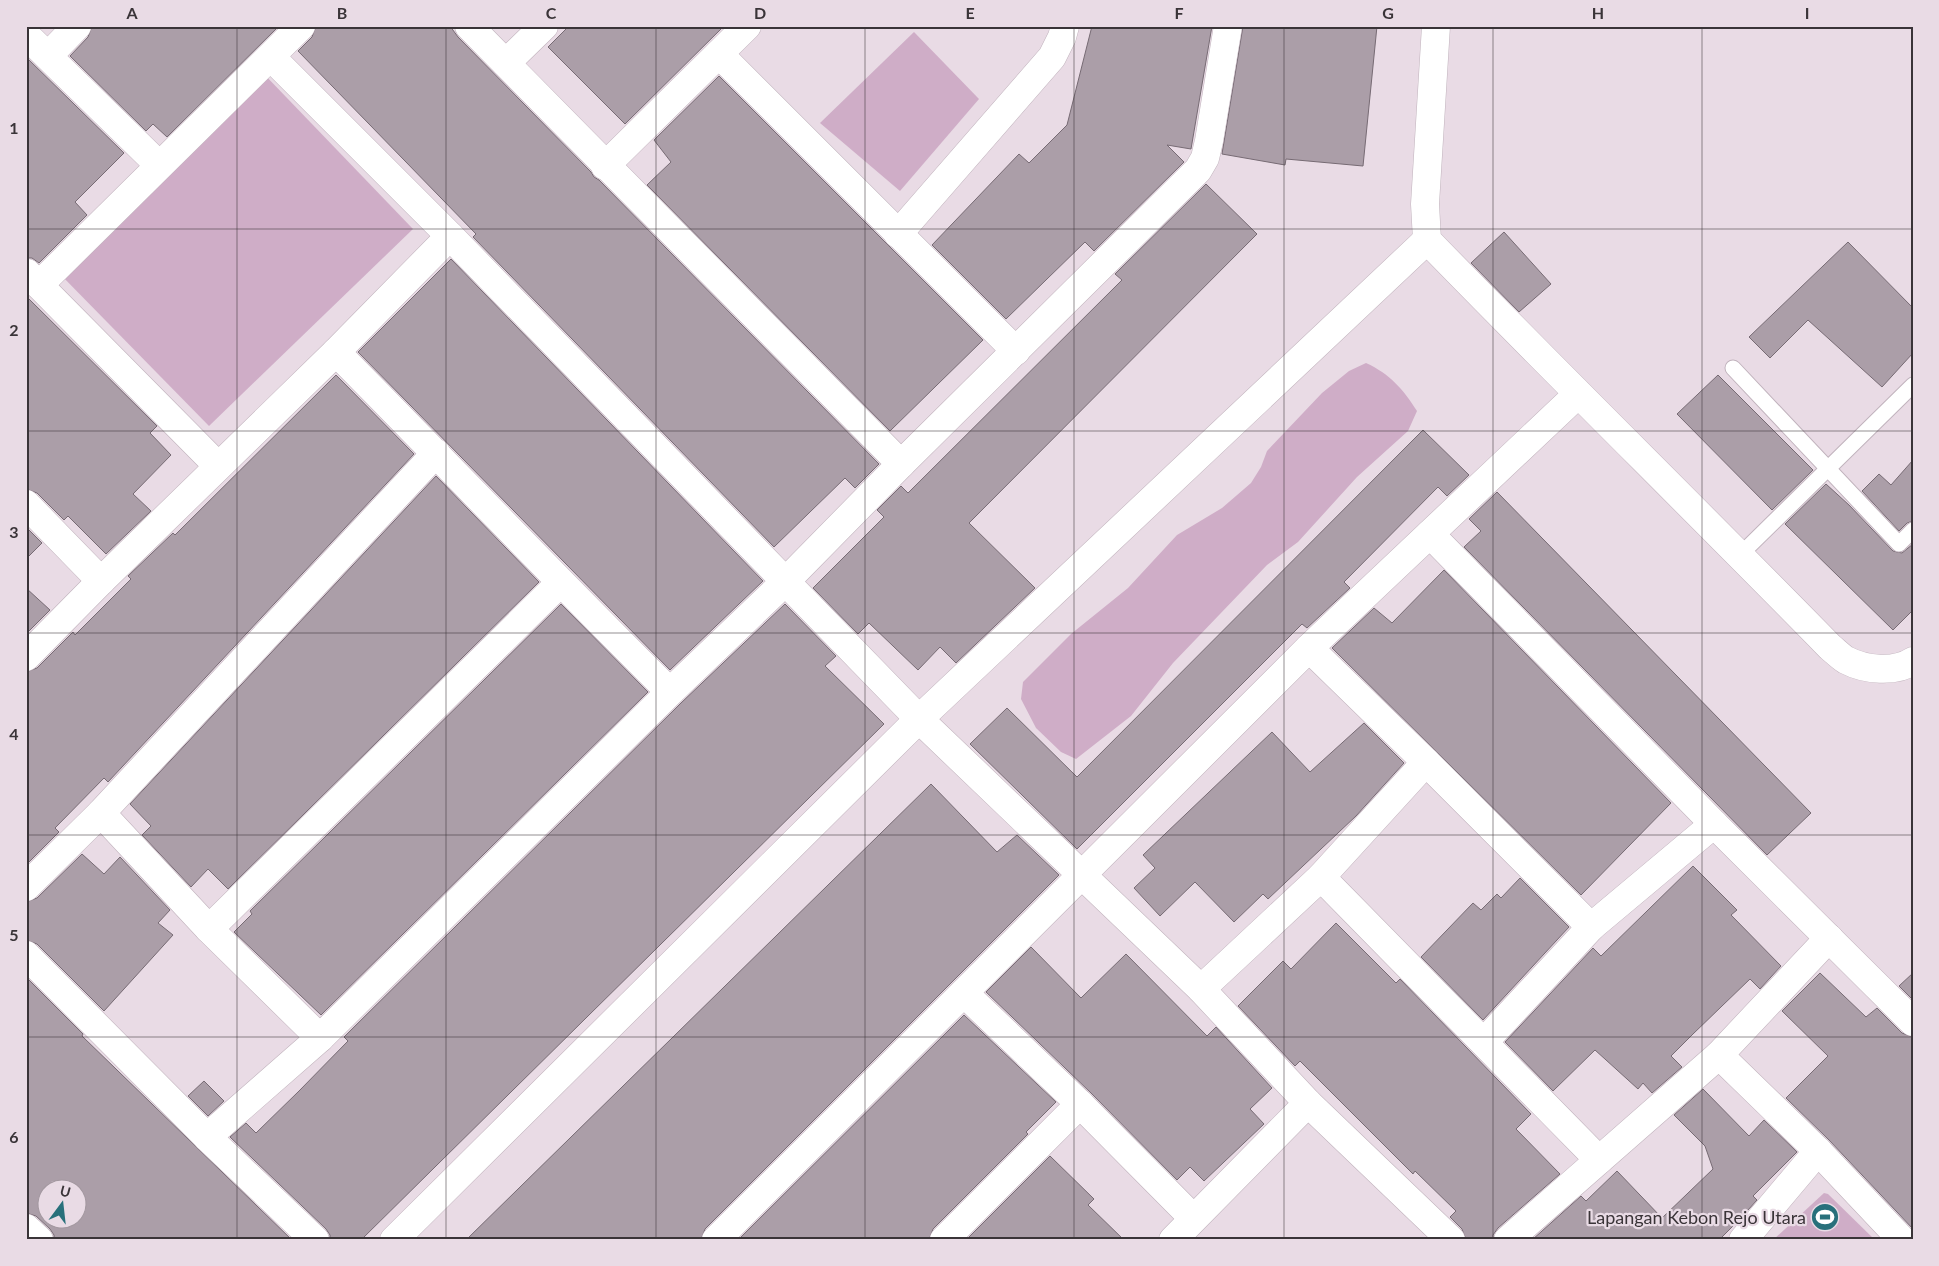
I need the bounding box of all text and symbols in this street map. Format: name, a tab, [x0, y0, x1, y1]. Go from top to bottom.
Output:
text: A	[125, 3, 138, 22]
text: B	[337, 3, 347, 22]
text: C	[546, 3, 557, 22]
text: D	[754, 3, 766, 22]
text: E	[965, 3, 975, 22]
text: F	[1174, 3, 1184, 22]
text: G	[1382, 3, 1394, 22]
text: H	[1592, 3, 1604, 22]
text: I	[1805, 3, 1809, 22]
text: 1	[9, 118, 19, 137]
text: 2	[9, 320, 19, 339]
text: 3	[9, 522, 19, 541]
text: 4	[9, 724, 19, 743]
text: 5	[9, 925, 19, 944]
text: 6	[9, 1127, 19, 1146]
north arrow	[38, 1178, 88, 1228]
text: U	[58, 1181, 73, 1201]
sports icon: Lapangan Kebon Rejo Utara	[1810, 1202, 1840, 1232]
place label: Lapangan Kebon Rejo Utara	[1587, 1206, 1806, 1228]

